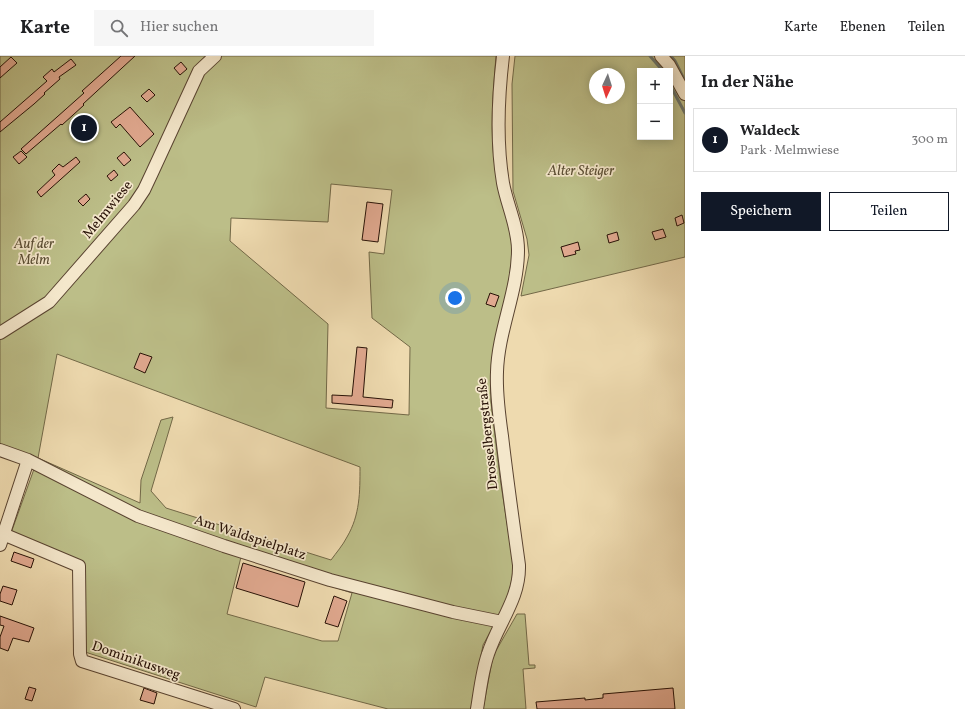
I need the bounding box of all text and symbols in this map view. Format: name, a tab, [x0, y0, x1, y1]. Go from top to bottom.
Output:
search box	[94, 10, 374, 46]
text: Karte	[20, 15, 70, 41]
icon: search	[108, 17, 130, 39]
text: Hier suchen	[140, 17, 218, 38]
text: Karte	[784, 18, 818, 37]
text: Ebenen	[840, 18, 886, 37]
text: Teilen	[908, 18, 945, 37]
north arrow	[589, 68, 625, 104]
map controls	[637, 68, 673, 140]
button: +	[637, 68, 673, 104]
text: In der Nähe	[701, 71, 794, 94]
button: −	[637, 104, 673, 140]
pin: 1	[71, 113, 97, 143]
text: Waldeck	[740, 121, 800, 142]
text: 1	[712, 131, 718, 149]
text: 300 m	[912, 131, 948, 149]
text: Park · Melmwiese	[740, 142, 839, 160]
park label: Alter Steiger	[547, 162, 615, 181]
street label: Melmwiese	[79, 177, 138, 243]
button: Speichern	[701, 192, 821, 231]
button: Teilen	[829, 192, 949, 231]
park label: Auf der Melm	[13, 235, 55, 270]
your location	[445, 288, 465, 308]
street label: Drosselbergstraße	[473, 377, 503, 491]
street label: Am Waldspielplatz	[192, 511, 308, 565]
street label: Dominikusweg	[89, 637, 183, 685]

